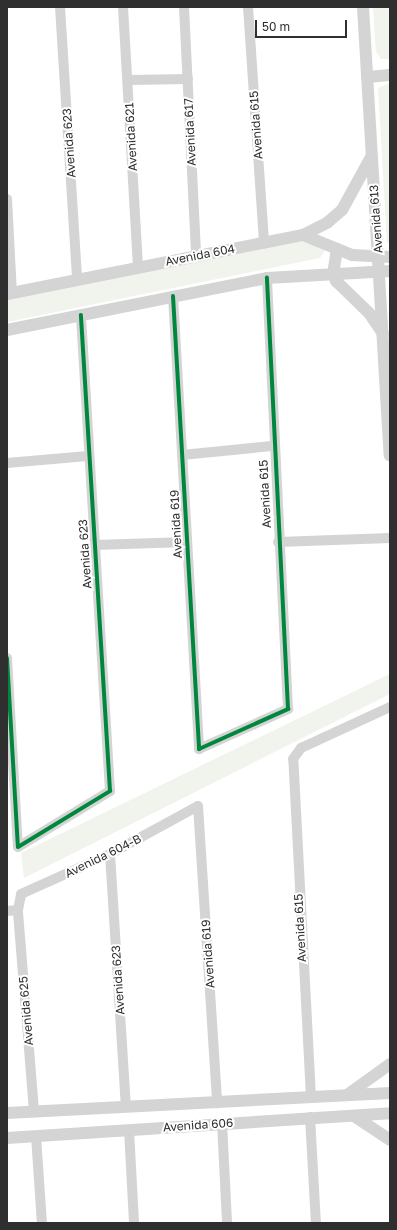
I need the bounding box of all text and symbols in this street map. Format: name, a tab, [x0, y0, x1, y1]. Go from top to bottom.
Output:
scale bar	[257, 12, 349, 38]
text: 50 m	[262, 19, 290, 34]
street label: Avenida 615	[246, 90, 266, 160]
street label: Avenida 617	[181, 98, 199, 166]
street label: Avenida 621	[122, 102, 140, 172]
street label: Avenida 623	[59, 108, 79, 178]
street label: Avenida 613	[366, 184, 386, 254]
street label: Avenida 604	[164, 241, 236, 269]
street label: Avenida 615	[256, 459, 274, 529]
street label: Avenida 619	[167, 489, 185, 559]
street label: Avenida 623	[75, 519, 95, 589]
street label: Avenida 604-B	[62, 831, 144, 881]
street label: Avenida 615	[291, 893, 309, 963]
street label: Avenida 619	[198, 919, 218, 989]
street label: Avenida 623	[108, 945, 128, 1015]
street label: Avenida 625	[16, 976, 36, 1046]
street label: Avenida 606	[162, 1115, 234, 1135]

